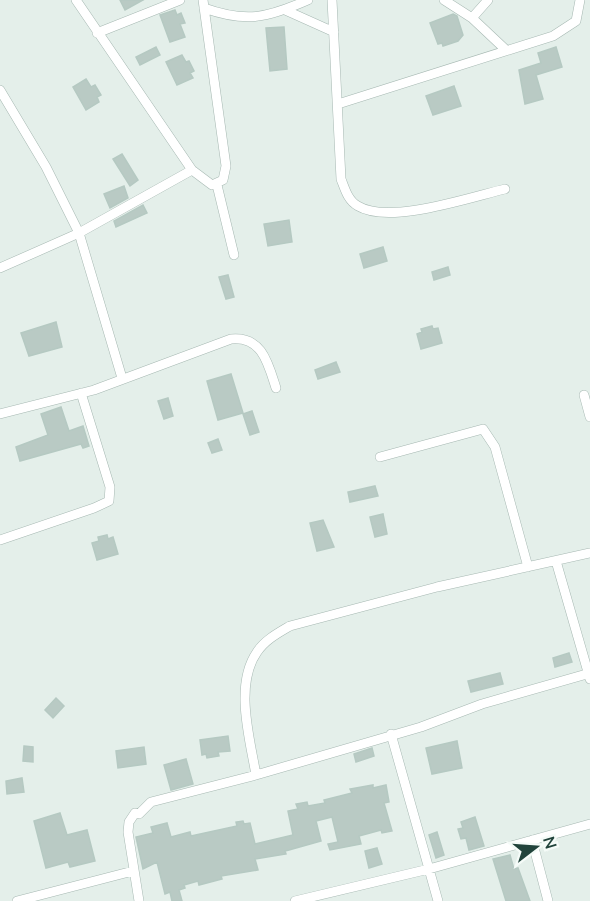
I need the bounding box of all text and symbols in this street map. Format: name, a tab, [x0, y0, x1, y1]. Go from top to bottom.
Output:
north arrow	[506, 817, 566, 877]
text: N	[539, 834, 562, 851]

